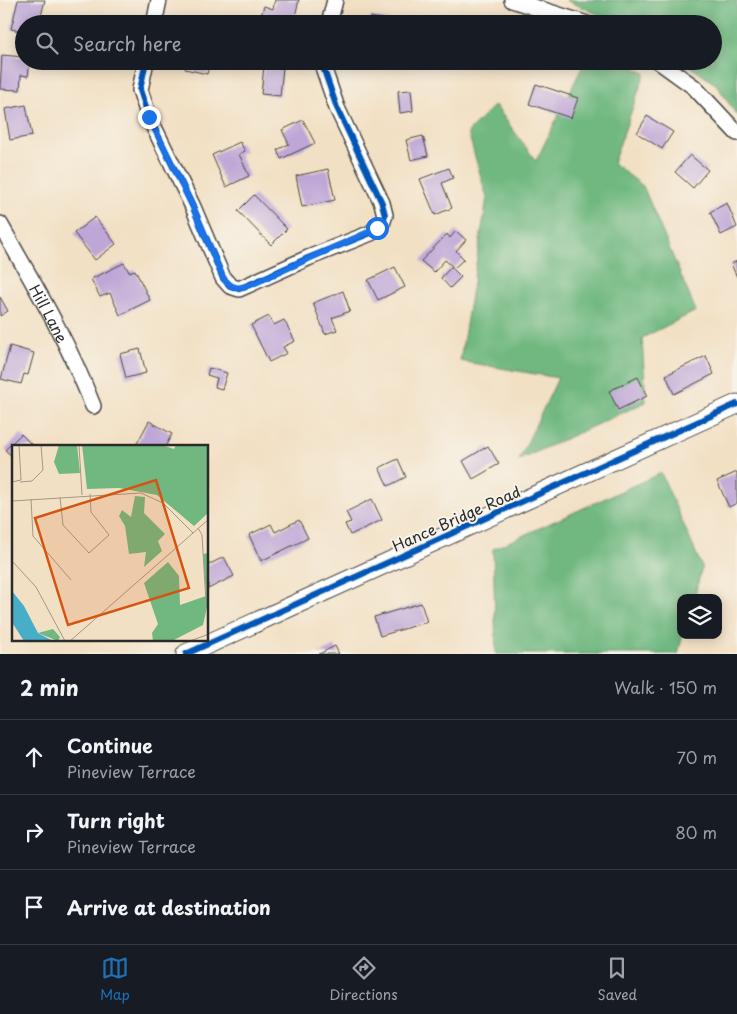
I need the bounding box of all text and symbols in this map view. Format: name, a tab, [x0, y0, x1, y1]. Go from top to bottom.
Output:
search box	[15, 15, 722, 70]
icon: search	[33, 29, 61, 57]
text: Search here	[73, 29, 182, 57]
route end	[138, 106, 161, 129]
route start	[366, 217, 389, 240]
street label: Hill Lane	[25, 280, 75, 346]
inset map	[12, 445, 209, 642]
street label: Hance Bridge Road	[388, 479, 524, 557]
map controls	[677, 594, 722, 639]
button: layers	[677, 594, 722, 639]
text: 2 min	[20, 671, 79, 703]
text: Walk · 150 m	[614, 675, 717, 699]
text: Continue	[67, 731, 153, 759]
icon: ahead	[20, 743, 48, 771]
text: 70 m	[677, 745, 717, 769]
text: Pineview Terrace	[67, 759, 196, 783]
text: Turn right	[67, 806, 165, 834]
icon: right	[20, 818, 48, 846]
text: 80 m	[675, 820, 717, 844]
text: Pineview Terrace	[67, 834, 196, 858]
icon: arrive	[20, 893, 48, 921]
text: Arrive at destination	[67, 893, 271, 921]
tab: Map	[100, 954, 130, 1005]
tab: Directions	[330, 954, 398, 1005]
tab: Saved	[597, 954, 637, 1005]

